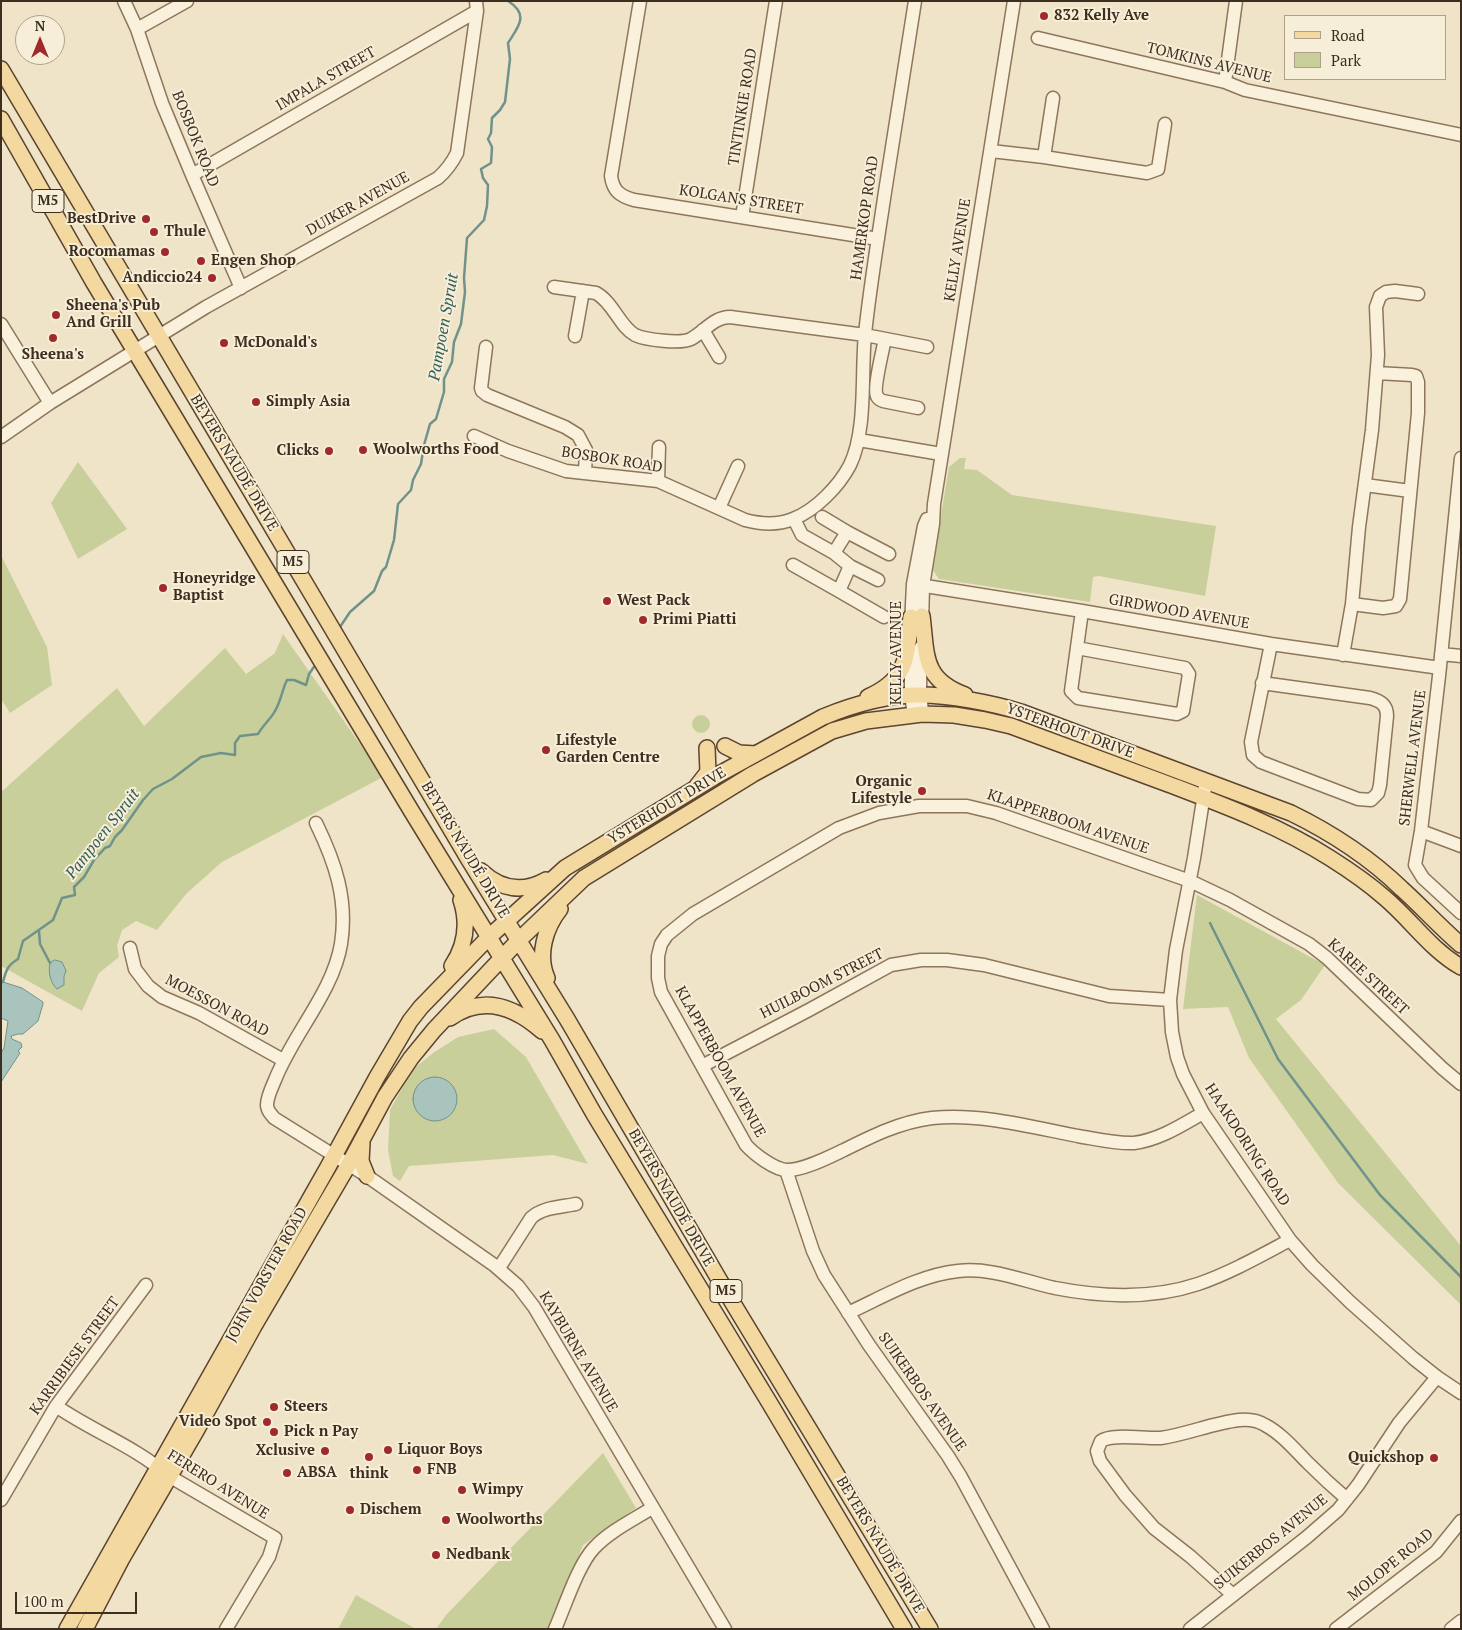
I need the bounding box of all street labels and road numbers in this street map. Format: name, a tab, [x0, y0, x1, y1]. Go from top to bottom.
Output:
street label: TOMKINS AVENUE	[1145, 39, 1273, 87]
street label: IMPALA STREET	[273, 43, 379, 115]
street label: TINTINKIE ROAD	[725, 47, 761, 167]
street label: BOSBOK ROAD	[167, 88, 223, 190]
street label: HAMERKOP ROAD	[847, 155, 883, 281]
street label: DUIKER AVENUE	[303, 168, 413, 240]
street label: KOLGANS STREET	[678, 181, 804, 219]
road number: M5	[32, 190, 64, 212]
street label: KELLY AVENUE	[941, 197, 975, 303]
street label: BEYERS NAUDÉ DRIVE	[186, 391, 282, 535]
street label: BOSBOK ROAD	[560, 443, 664, 477]
road number: M5	[277, 550, 309, 574]
street label: GIRDWOOD AVENUE	[1107, 591, 1251, 633]
street label: KELLY AVENUE	[888, 601, 906, 705]
street label: SHERWELL AVENUE	[1396, 689, 1430, 827]
street label: YSTERHOUT DRIVE	[1004, 700, 1136, 762]
street label: YSTERHOUT DRIVE	[605, 764, 729, 848]
street label: BEYERS NAUDÉ DRIVE	[417, 778, 513, 922]
street label: KLAPPERBOOM AVENUE	[985, 786, 1151, 858]
street label: KAREE STREET	[1324, 935, 1412, 1019]
street label: HUILBOOM STREET	[757, 945, 887, 1023]
street label: MOESSON ROAD	[162, 971, 272, 1041]
street label: KLAPPERBOOM AVENUE	[671, 983, 769, 1141]
street label: HAAKDORING ROAD	[1201, 1080, 1293, 1210]
street label: BEYERS NAUDÉ DRIVE	[624, 1126, 718, 1270]
street label: JOHN VORSTER ROAD	[222, 1204, 312, 1346]
road number: M5	[710, 1280, 742, 1302]
street label: KAYBURNE AVENUE	[535, 1288, 621, 1416]
street label: KARRIBIESE STREET	[26, 1294, 124, 1418]
street label: SUIKERBOS AVENUE	[874, 1329, 970, 1455]
street label: FERERO AVENUE	[164, 1447, 272, 1523]
street label: BEYERS NAUDÉ DRIVE	[832, 1473, 928, 1617]
street label: SUIKERBOS AVENUE	[1211, 1491, 1331, 1593]
street label: MOLOPE ROAD	[1345, 1525, 1437, 1605]

